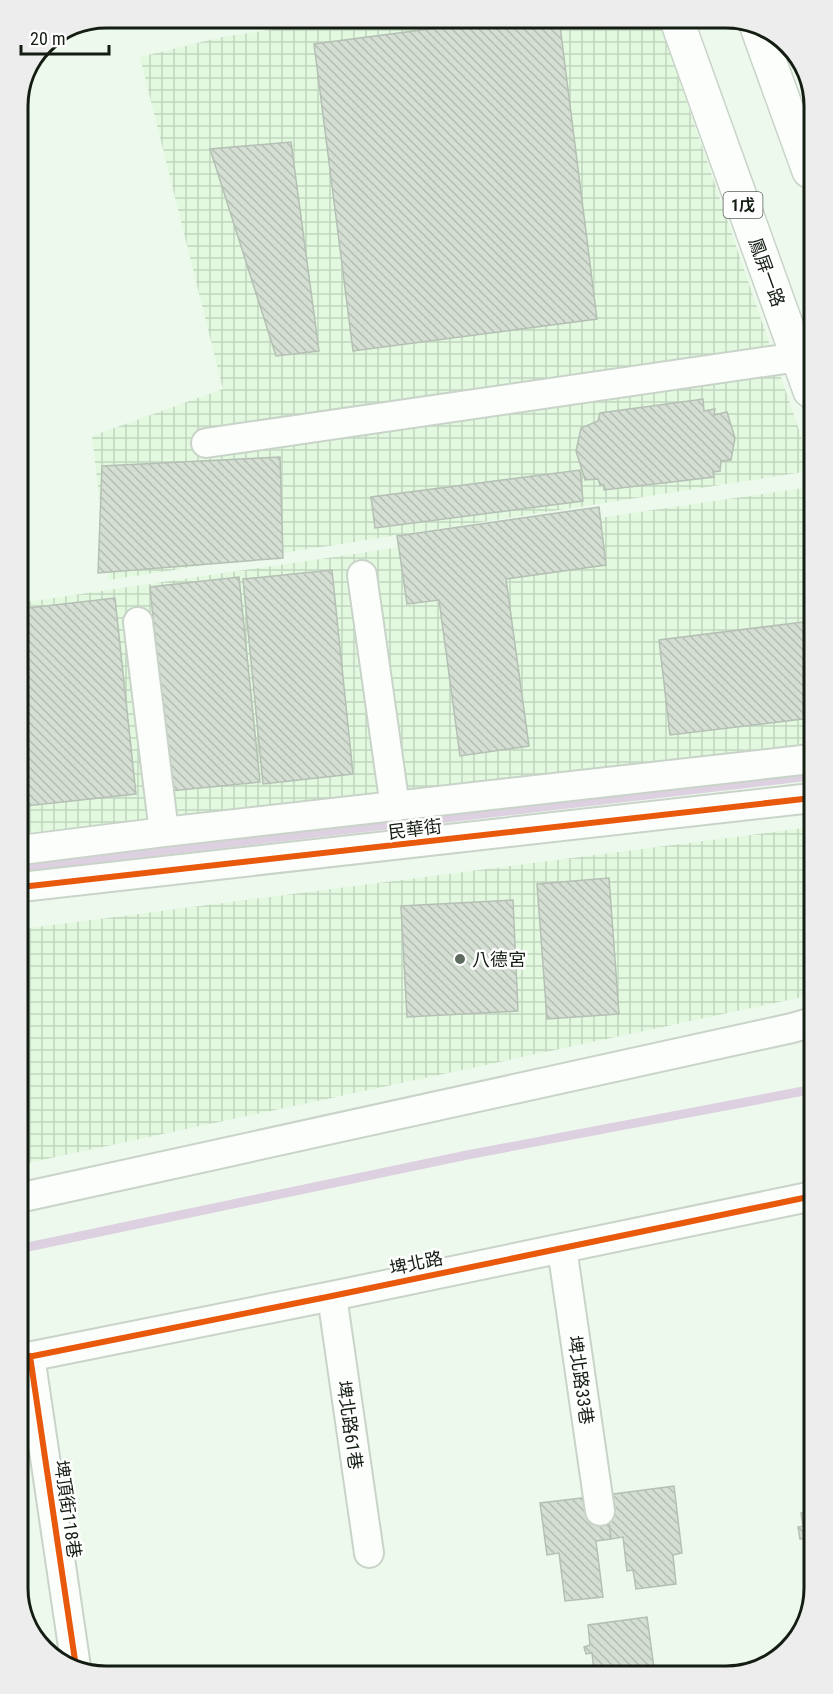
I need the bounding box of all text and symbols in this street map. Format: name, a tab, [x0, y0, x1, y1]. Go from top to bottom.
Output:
scale bar	[21, 18, 110, 56]
text: 20 m	[30, 28, 65, 49]
road number: 1戊	[724, 192, 762, 218]
street label: 鳳屏一路	[745, 235, 789, 309]
street label: 民華街	[387, 815, 443, 843]
place label: 八德宮	[472, 949, 526, 970]
marker: 八德宮	[453, 952, 467, 966]
street label: 埤北路	[387, 1247, 445, 1279]
street label: 埤北路33巷	[564, 1334, 598, 1426]
street label: 埤北路61巷	[333, 1379, 367, 1471]
street label: 埤頂街118巷	[51, 1459, 85, 1559]

